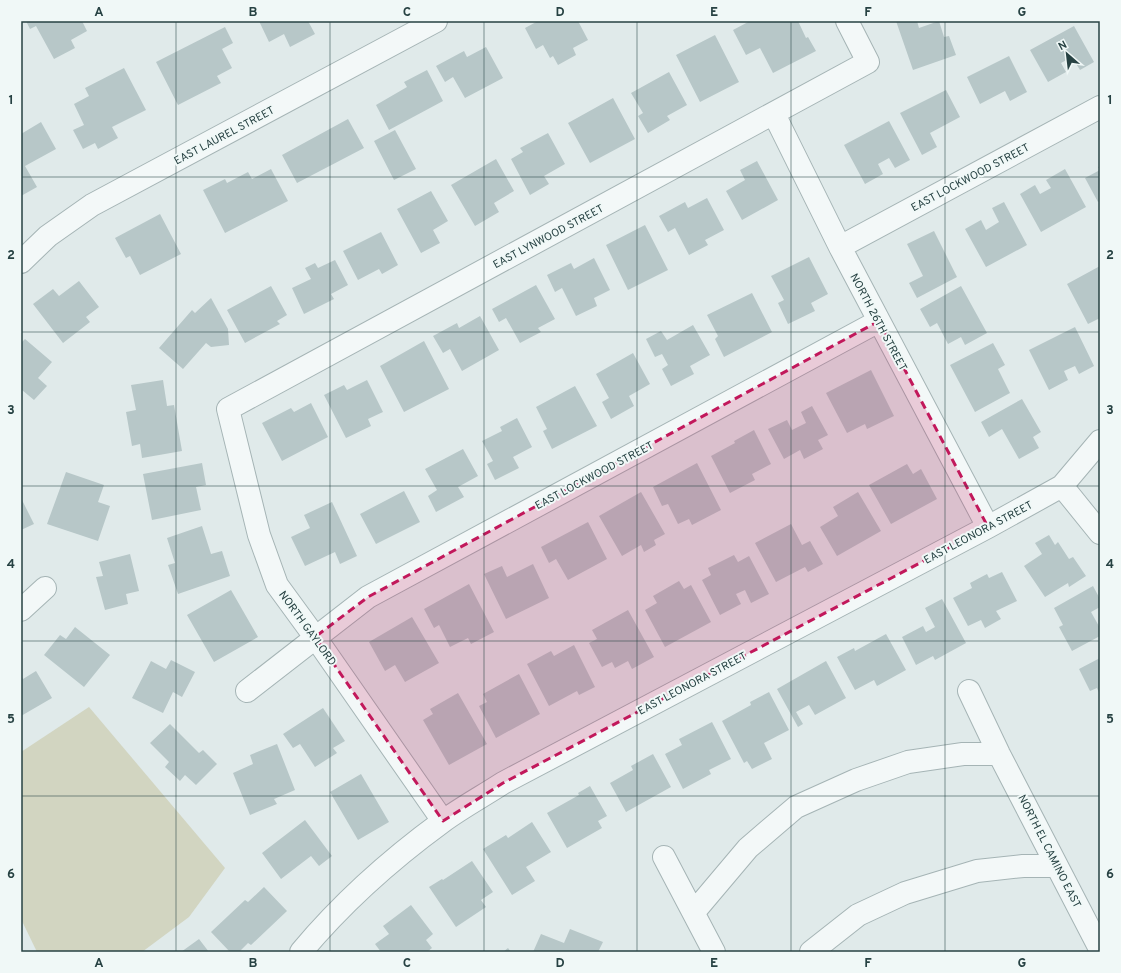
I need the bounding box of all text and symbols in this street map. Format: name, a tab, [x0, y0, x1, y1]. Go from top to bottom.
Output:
text: A	[94, 5, 104, 21]
text: B	[249, 5, 258, 21]
text: C	[403, 5, 411, 21]
text: D	[555, 5, 565, 21]
text: E	[710, 5, 718, 21]
text: F	[864, 5, 872, 21]
text: G	[1018, 5, 1027, 21]
north arrow	[1047, 34, 1087, 74]
text: N	[1056, 38, 1070, 54]
text: 1	[8, 93, 14, 109]
text: 1	[1107, 93, 1113, 109]
street label: EAST LAUREL STREET	[172, 103, 277, 168]
street label: EAST LOCKWOOD STREET	[909, 141, 1032, 215]
street label: EAST LYNWOOD STREET	[491, 202, 606, 272]
text: 2	[7, 248, 15, 264]
text: 2	[1106, 248, 1114, 264]
street label: NORTH 26TH STREET	[846, 271, 910, 374]
text: 3	[7, 403, 15, 419]
text: 3	[1106, 403, 1114, 419]
street label: EAST LOCKWOOD STREET	[533, 439, 656, 513]
street label: EAST LEONORA STREET	[922, 498, 1035, 568]
text: 4	[7, 557, 15, 573]
text: 4	[1106, 557, 1114, 573]
street label: NORTH GAYLORD	[275, 588, 339, 669]
street label: EAST LEONORA STREET	[636, 649, 749, 719]
text: 5	[7, 712, 15, 728]
text: 5	[1106, 712, 1114, 728]
street label: NORTH EL CAMINO EAST	[1014, 792, 1084, 911]
text: 6	[7, 867, 15, 883]
text: 6	[1106, 867, 1114, 883]
text: A	[94, 956, 104, 972]
text: B	[249, 956, 258, 972]
text: C	[403, 956, 411, 972]
text: D	[555, 956, 565, 972]
text: E	[710, 956, 718, 972]
text: F	[864, 956, 872, 972]
text: G	[1018, 956, 1027, 972]

